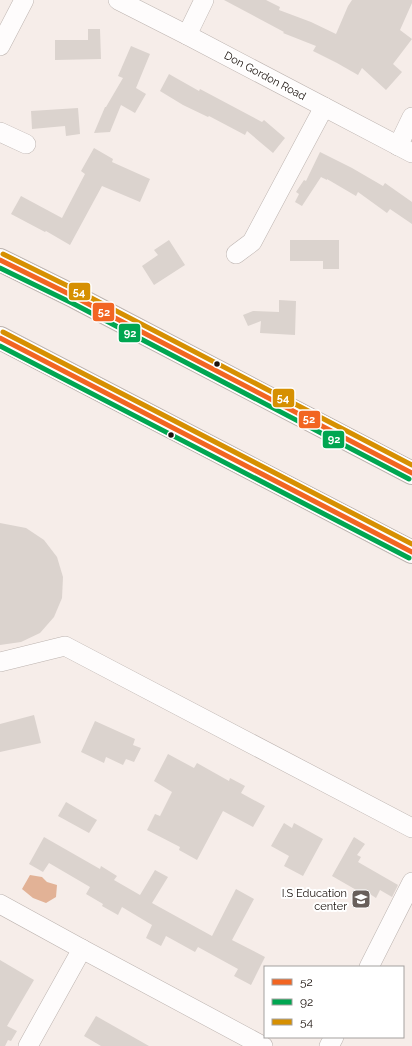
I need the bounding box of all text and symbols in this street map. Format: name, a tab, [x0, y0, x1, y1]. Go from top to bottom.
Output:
street label: Don Gordon Road	[222, 49, 308, 103]
line badge: 54	[68, 282, 91, 301]
text: 54	[73, 286, 85, 299]
line badge: 52	[92, 302, 115, 322]
text: 52	[98, 306, 110, 319]
line badge: 92	[118, 323, 141, 343]
text: 92	[124, 327, 136, 340]
unlabelled marker	[212, 359, 222, 369]
line badge: 54	[272, 388, 295, 408]
text: 54	[277, 392, 289, 405]
line badge: 52	[298, 410, 321, 429]
text: 52	[303, 413, 315, 426]
unlabelled marker	[166, 430, 176, 440]
line badge: 92	[322, 430, 345, 449]
text: 92	[328, 433, 340, 446]
place label: I.S Education center	[282, 887, 347, 913]
school or university icon: I.S Education center	[350, 888, 372, 910]
legend	[264, 966, 404, 1038]
text: 52	[300, 975, 313, 989]
text: 92	[300, 995, 313, 1009]
text: 54	[300, 1015, 314, 1029]

